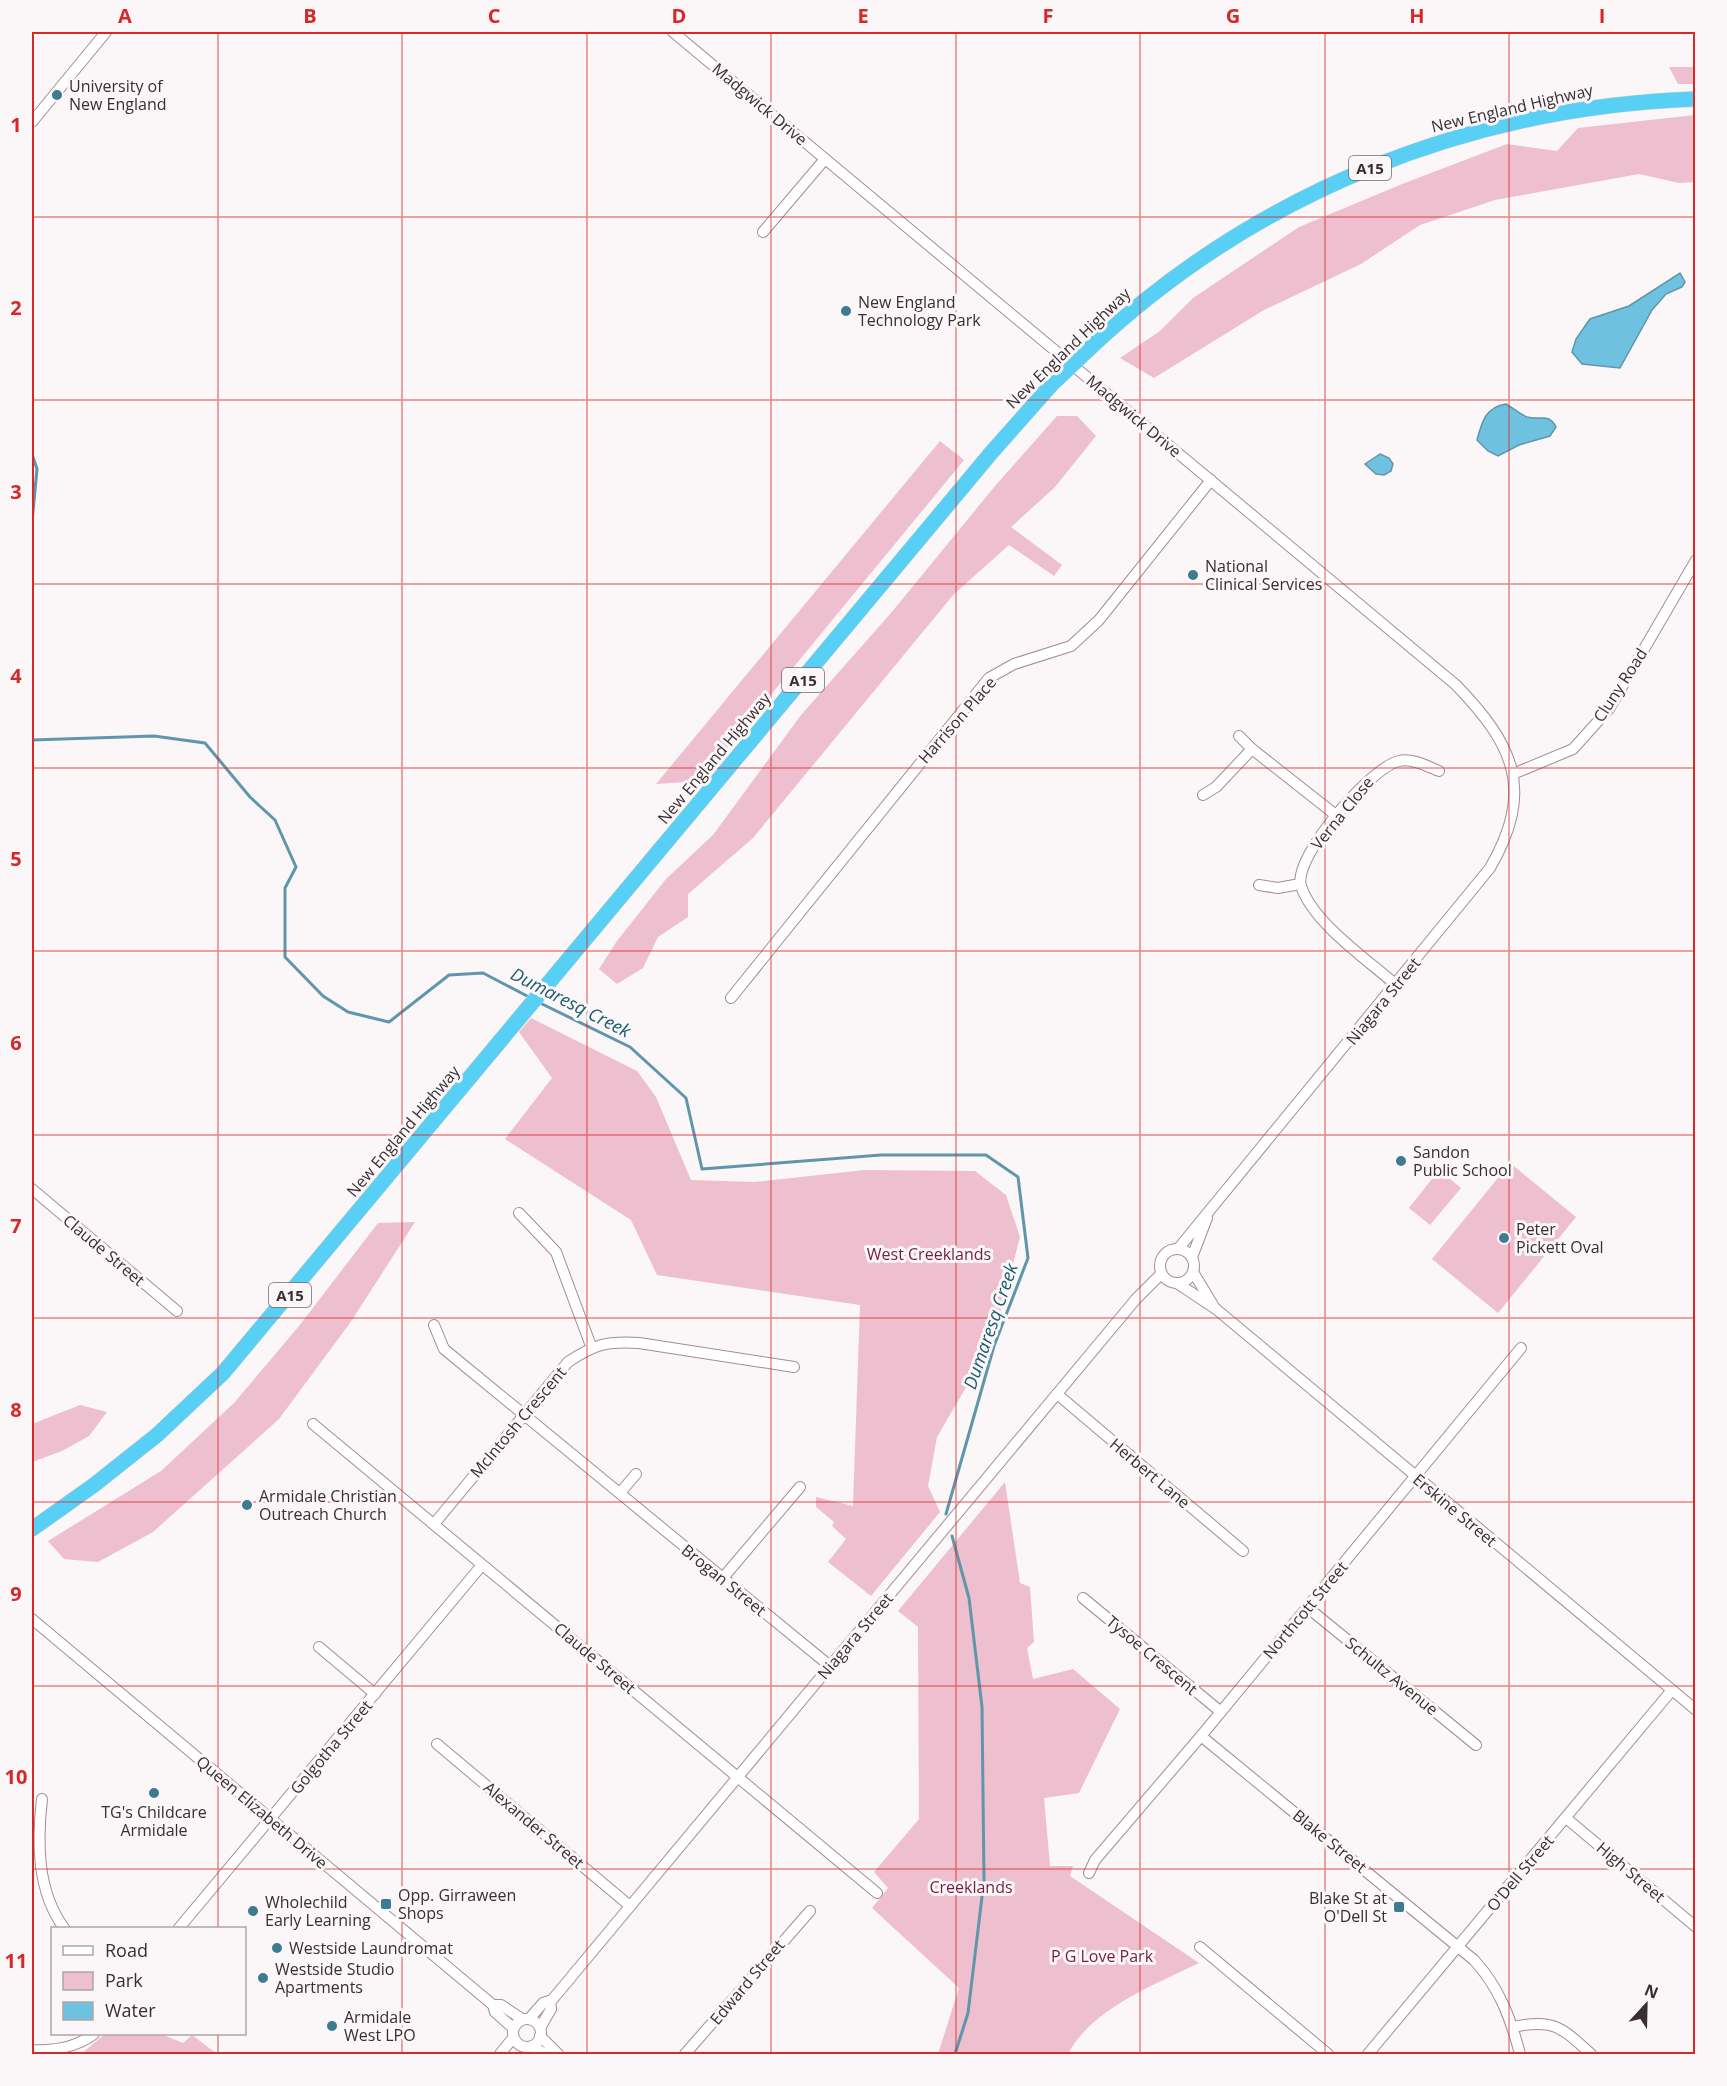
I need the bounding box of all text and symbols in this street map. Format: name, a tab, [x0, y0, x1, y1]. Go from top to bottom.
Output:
text: A	[118, 2, 132, 29]
text: B	[303, 2, 317, 29]
text: C	[488, 2, 501, 29]
text: D	[672, 2, 686, 29]
text: E	[857, 2, 869, 29]
text: F	[1043, 2, 1053, 29]
text: G	[1226, 2, 1240, 29]
text: H	[1409, 2, 1425, 29]
text: I	[1599, 2, 1605, 29]
street label: Madgwick Drive	[708, 58, 812, 150]
place label: University of New England	[69, 75, 167, 115]
street label: New England Highway	[1429, 78, 1596, 137]
marker: University of New England	[50, 88, 64, 102]
text: 1	[10, 111, 22, 138]
road number: A15	[1349, 156, 1391, 180]
street label: New England Highway	[1001, 282, 1136, 413]
place label: New England Technology Park	[858, 291, 981, 331]
text: 2	[10, 294, 22, 321]
marker: New England Technology Park	[839, 304, 853, 318]
street label: Madgwick Drive	[1082, 370, 1186, 462]
text: 3	[10, 478, 22, 505]
place label: National Clinical Services	[1205, 555, 1322, 595]
marker: National Clinical Services	[1186, 568, 1200, 582]
street label: Cluny Road	[1588, 644, 1652, 726]
text: 4	[10, 662, 22, 689]
road number: A15	[782, 668, 824, 692]
street label: Harrison Place	[913, 672, 1001, 768]
street label: New England Highway	[652, 687, 776, 828]
street label: Verna Close	[1306, 772, 1378, 854]
text: 5	[10, 845, 22, 872]
street label: Niagara Street	[1341, 952, 1425, 1049]
water label: Dumaresq Creek	[507, 961, 636, 1043]
text: 6	[10, 1029, 22, 1056]
street label: New England Highway	[341, 1060, 465, 1201]
place label: Sandon Public School	[1413, 1141, 1512, 1181]
marker: Sandon Public School	[1394, 1154, 1408, 1168]
street label: Claude Street	[58, 1209, 150, 1291]
text: 7	[10, 1212, 22, 1239]
place label: Peter Pickett Oval	[1516, 1218, 1604, 1258]
marker: Peter Pickett Oval	[1497, 1231, 1511, 1245]
park label: West Creeklands	[867, 1243, 991, 1265]
water label: Dumaresq Creek	[957, 1259, 1023, 1392]
road number: A15	[269, 1283, 311, 1307]
street label: McIntosh Crescent	[465, 1362, 571, 1482]
text: 8	[10, 1396, 22, 1423]
street label: Herbert Lane	[1105, 1433, 1195, 1513]
street label: Erskine Street	[1408, 1468, 1502, 1552]
place label: Armidale Christian Outreach Church	[259, 1485, 397, 1525]
marker: Armidale Christian Outreach Church	[240, 1498, 254, 1512]
street label: Brogan Street	[677, 1539, 771, 1621]
street label: Northcott Street	[1258, 1556, 1353, 1664]
text: 9	[10, 1580, 22, 1607]
street label: Niagara Street	[812, 1588, 898, 1684]
street label: Tysoe Crescent	[1102, 1610, 1202, 1700]
street label: Claude Street	[549, 1617, 641, 1699]
street label: Schultz Avenue	[1341, 1632, 1443, 1720]
street label: Golgotha Street	[285, 1695, 377, 1799]
street label: Queen Elizabeth Drive	[192, 1750, 332, 1874]
text: 10	[5, 1763, 27, 1790]
street label: Alexander Street	[479, 1777, 589, 1874]
marker: TG's Childcare Armidale	[147, 1786, 161, 1800]
place label: TG's Childcare Armidale	[101, 1801, 207, 1841]
street label: Blake Street	[1288, 1804, 1372, 1878]
street label: O'Dell Street	[1482, 1830, 1559, 1916]
street label: High Street	[1592, 1837, 1670, 1907]
park label: Creeklands	[929, 1876, 1013, 1898]
place label: Opp. Girraween Shops	[398, 1884, 516, 1924]
place label: Blake St at O'Dell St	[1309, 1887, 1387, 1927]
place label: Wholechild Early Learning	[265, 1891, 371, 1931]
marker: Opp. Girraween Shops	[379, 1897, 393, 1911]
marker: Blake St at O'Dell St	[1392, 1900, 1406, 1914]
marker: Wholechild Early Learning	[246, 1904, 260, 1918]
legend	[51, 1927, 246, 2035]
street label: Edward Street	[705, 1934, 789, 2029]
place label: Westside Laundromat	[289, 1937, 453, 1959]
text: Road	[105, 1938, 148, 1962]
marker: Westside Laundromat	[270, 1941, 284, 1955]
park label: P G Love Park	[1051, 1945, 1154, 1967]
text: 11	[5, 1947, 27, 1974]
place label: Westside Studio Apartments	[275, 1958, 394, 1998]
text: Park	[105, 1968, 143, 1992]
marker: Westside Studio Apartments	[256, 1971, 270, 1985]
north arrow	[1616, 1975, 1676, 2035]
text: N	[1641, 1978, 1662, 2004]
text: Water	[105, 1998, 156, 2022]
place label: Armidale West LPO	[344, 2006, 416, 2046]
marker: Armidale West LPO	[325, 2019, 339, 2033]

